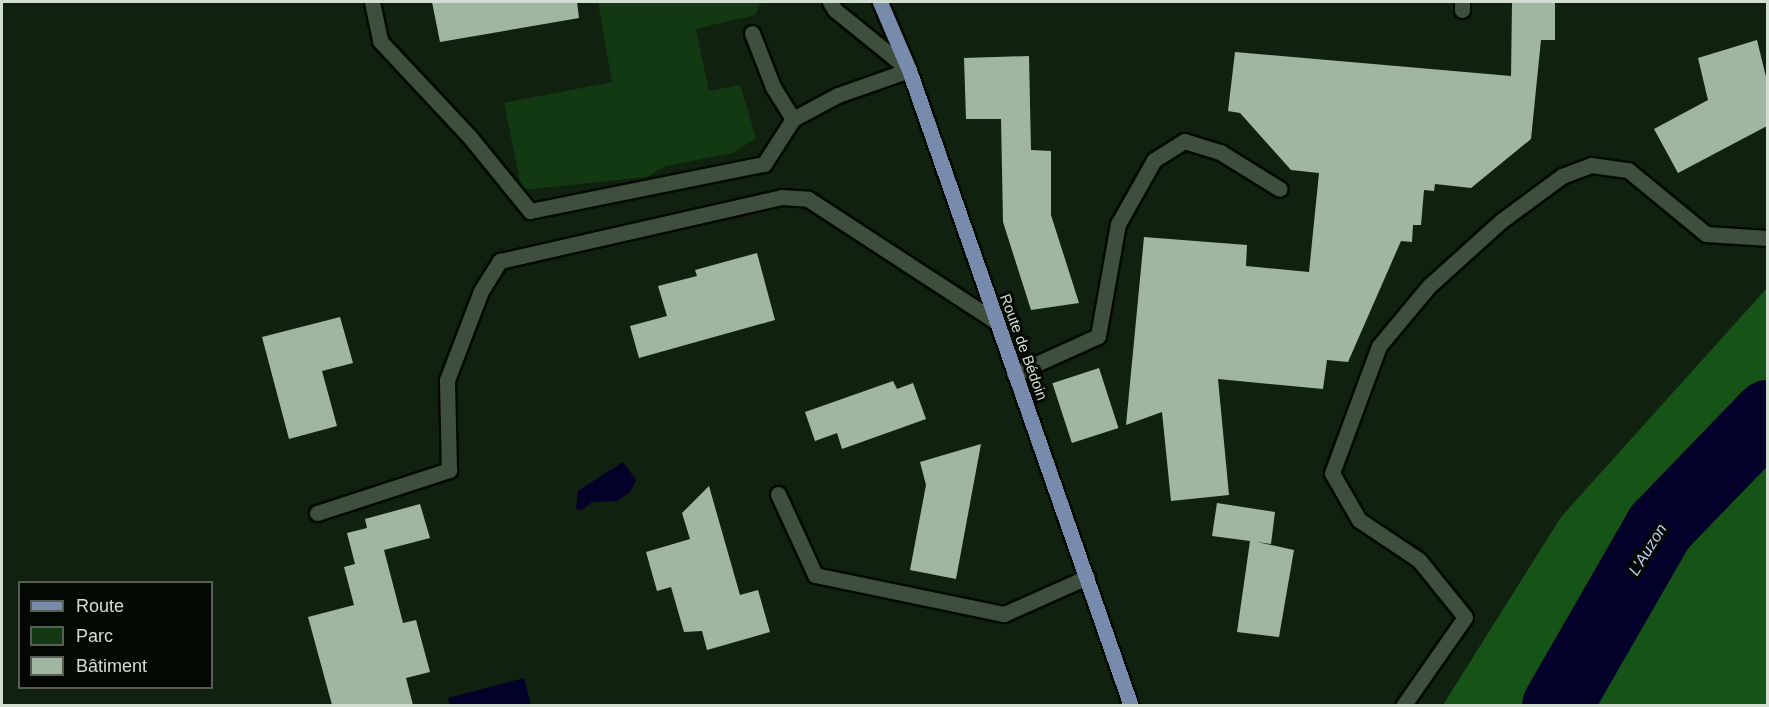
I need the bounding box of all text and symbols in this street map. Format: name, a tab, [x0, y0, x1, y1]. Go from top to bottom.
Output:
street label: Route de Bédoin	[996, 291, 1052, 403]
water label: L'Auzon	[1625, 521, 1671, 579]
legend	[18, 581, 213, 689]
text: Route	[76, 596, 124, 616]
text: Parc	[76, 626, 113, 646]
text: Bâtiment	[76, 656, 147, 676]

